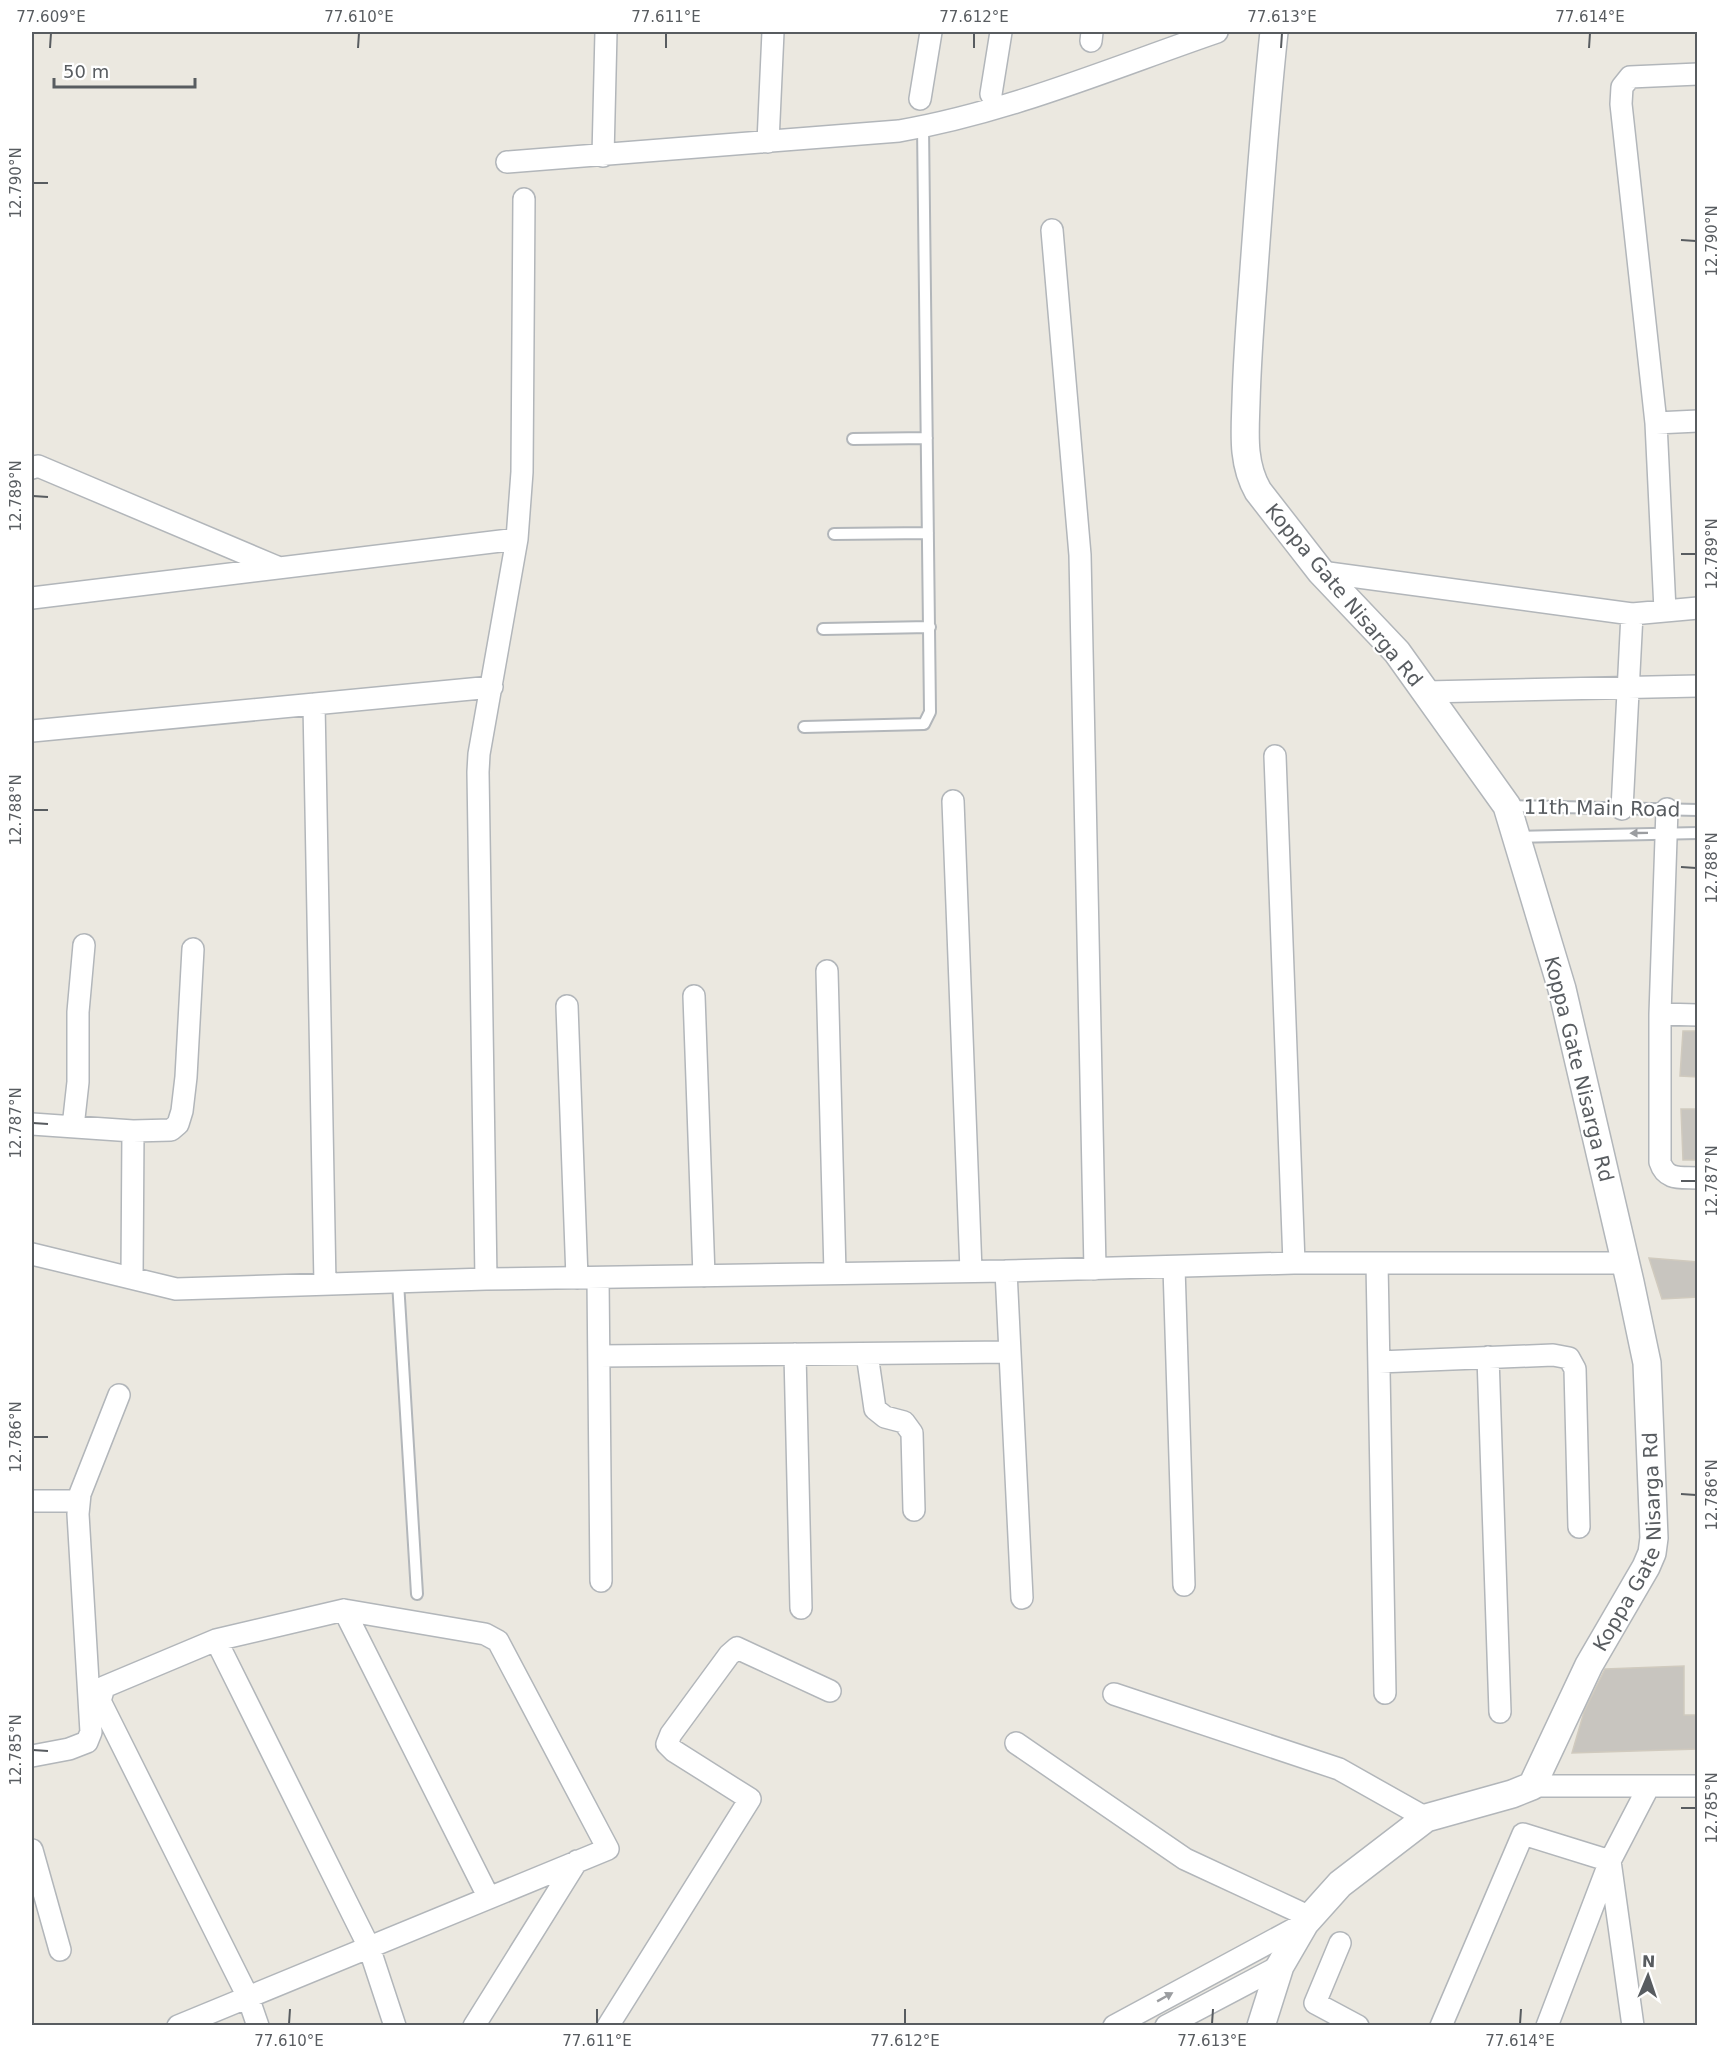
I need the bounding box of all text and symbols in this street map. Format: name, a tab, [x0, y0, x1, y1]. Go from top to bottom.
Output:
text: 77.609°E	[16, 8, 86, 26]
text: 77.610°E	[324, 8, 394, 26]
text: 77.611°E	[631, 8, 701, 26]
text: 77.612°E	[939, 8, 1009, 26]
text: 77.613°E	[1247, 8, 1317, 26]
text: 77.614°E	[1555, 8, 1625, 26]
scale bar	[54, 51, 195, 89]
text: 50 m	[63, 61, 109, 82]
text: 12.790°N	[7, 147, 25, 219]
text: 12.790°N	[1703, 205, 1721, 277]
text: 12.789°N	[7, 460, 25, 532]
street label: Koppa Gate Nisarga Rd	[1260, 499, 1428, 691]
text: 12.789°N	[1703, 518, 1721, 590]
text: 12.788°N	[7, 774, 25, 846]
street label: 11th Main Road	[1523, 795, 1681, 821]
one-way arrow	[1630, 828, 1649, 838]
text: 12.788°N	[1703, 832, 1721, 904]
street label: Koppa Gate Nisarga Rd	[1539, 954, 1619, 1184]
text: 12.787°N	[7, 1087, 25, 1159]
text: 12.787°N	[1703, 1145, 1721, 1217]
text: 12.786°N	[7, 1401, 25, 1473]
street label: Koppa Gate Nisarga Rd	[1588, 1432, 1666, 1655]
text: 12.786°N	[1703, 1459, 1721, 1531]
text: 12.785°N	[7, 1714, 25, 1786]
text: 12.785°N	[1703, 1772, 1721, 1844]
north arrow	[1618, 1946, 1678, 2006]
text: N	[1641, 1952, 1656, 1971]
one-way arrow	[1157, 1992, 1173, 2003]
text: 77.610°E	[254, 2032, 324, 2050]
text: 77.611°E	[562, 2032, 632, 2050]
text: 77.612°E	[870, 2032, 940, 2050]
text: 77.613°E	[1177, 2032, 1247, 2050]
text: 77.614°E	[1485, 2032, 1555, 2050]

